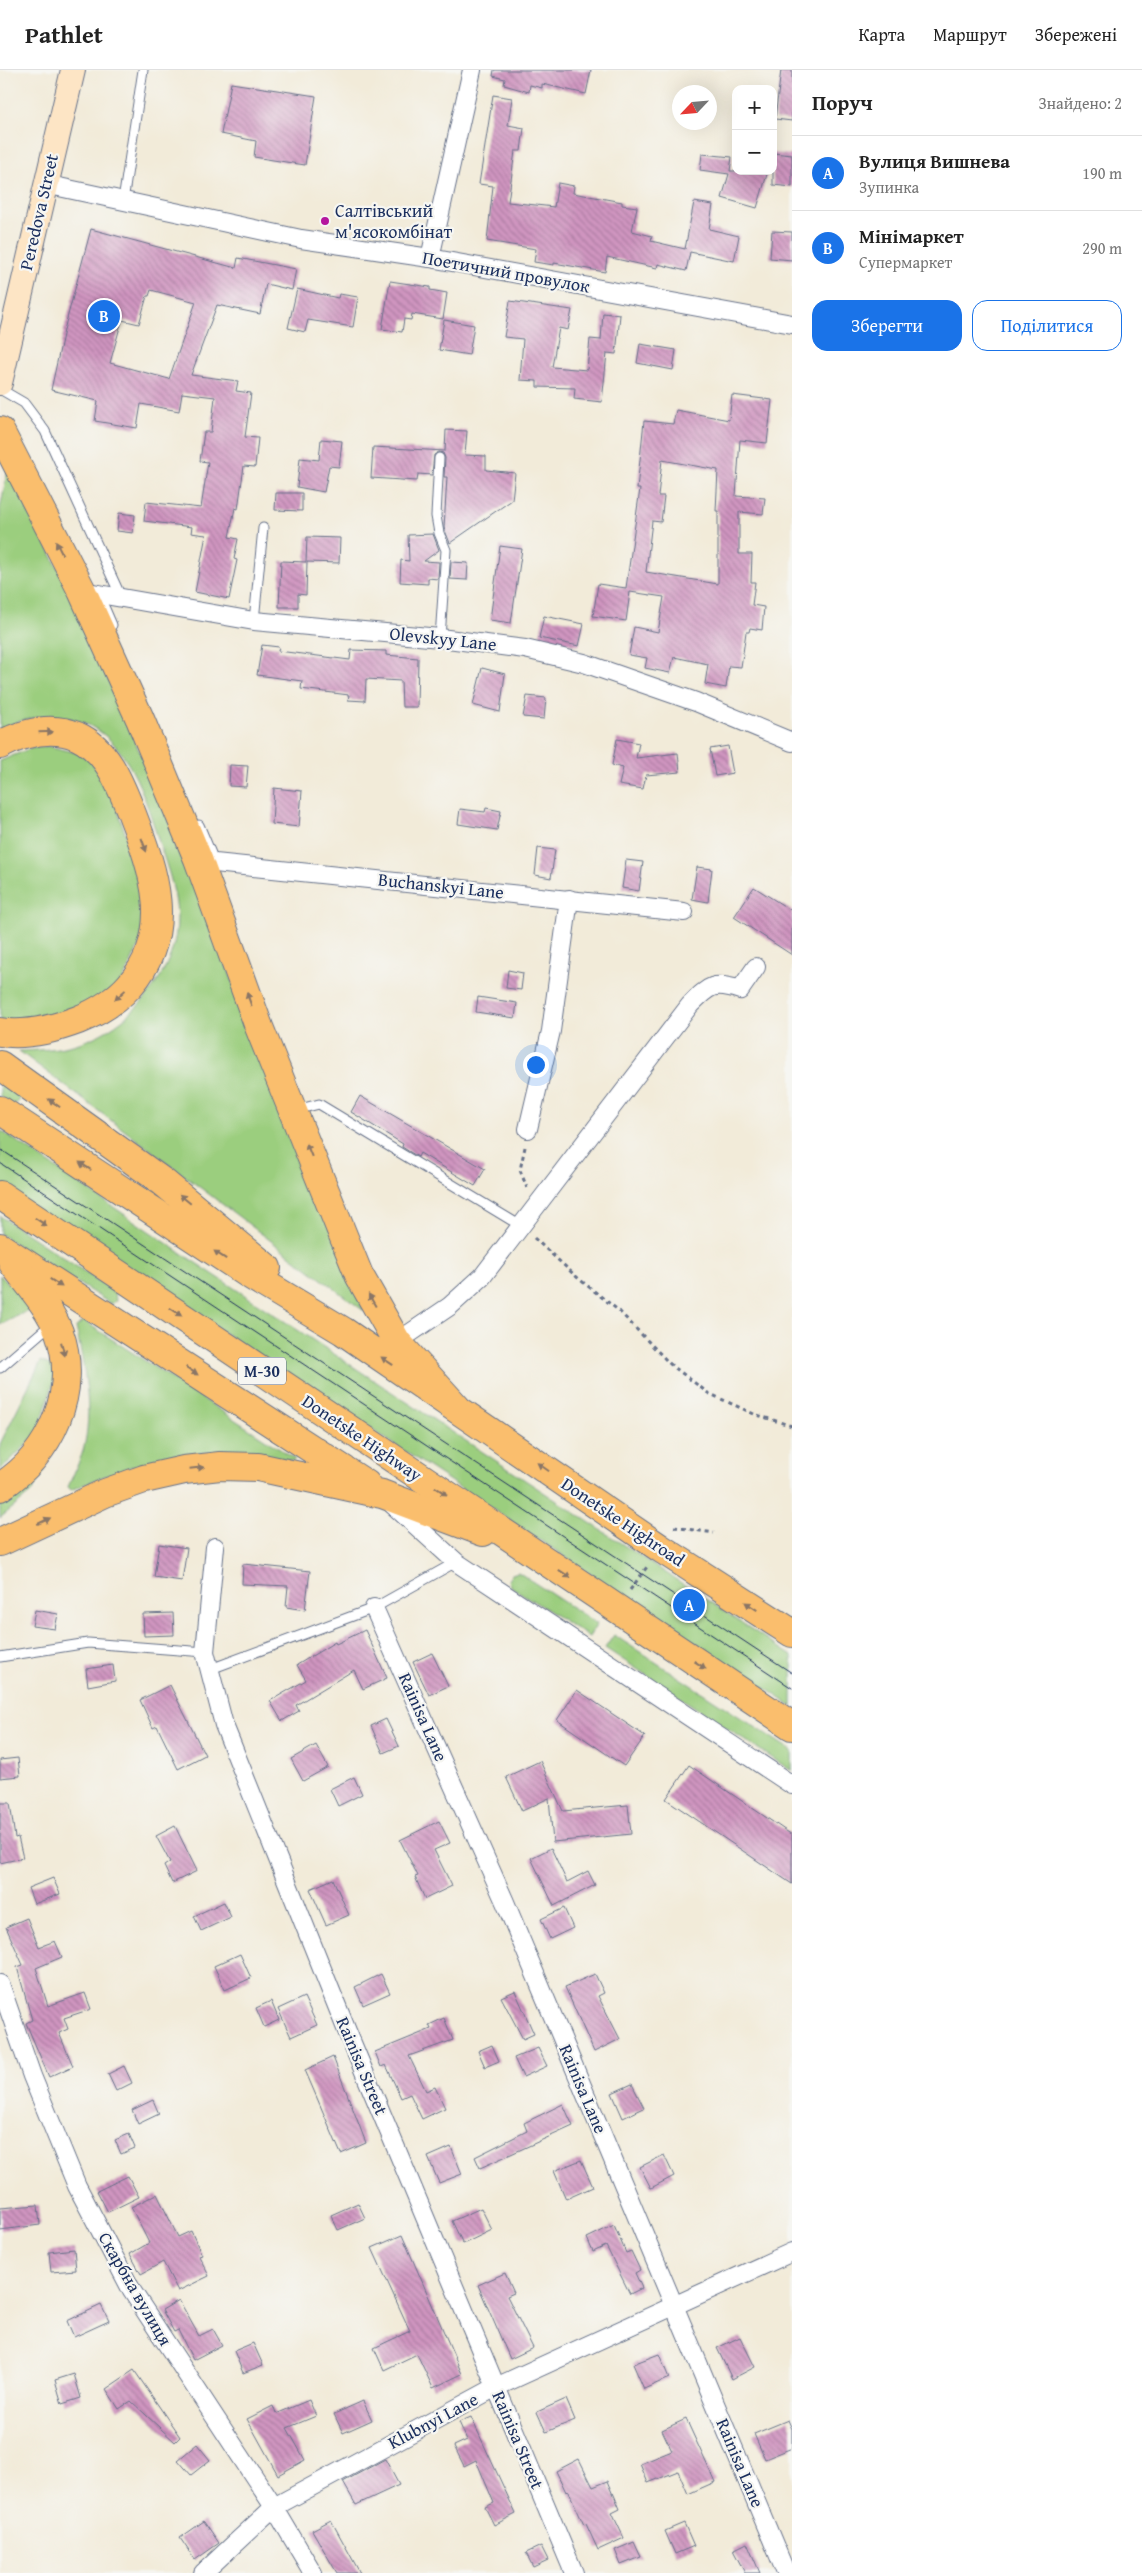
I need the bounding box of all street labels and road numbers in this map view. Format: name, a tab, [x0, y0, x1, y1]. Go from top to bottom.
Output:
street label: Peredova Street	[12, 150, 65, 273]
street label: Поетичний провулок	[420, 243, 593, 300]
street label: Olevskyy Lane	[388, 619, 498, 658]
street label: Buchanskyi Lane	[377, 865, 505, 906]
road number: М-30	[238, 1358, 286, 1384]
street label: Donetske Highway	[297, 1387, 428, 1488]
street label: Donetske Highroad	[556, 1470, 691, 1573]
street label: Rainisa Lane	[392, 1668, 455, 1765]
street label: Rainisa Street	[330, 2013, 396, 2120]
street label: Rainisa Lane	[553, 2040, 614, 2138]
street label: Скарбна вулиця	[92, 2227, 179, 2351]
street label: Klubnyi Lane	[383, 2385, 483, 2456]
street label: Rainisa Street	[486, 2387, 552, 2494]
street label: Rainisa Lane	[710, 2414, 771, 2512]

